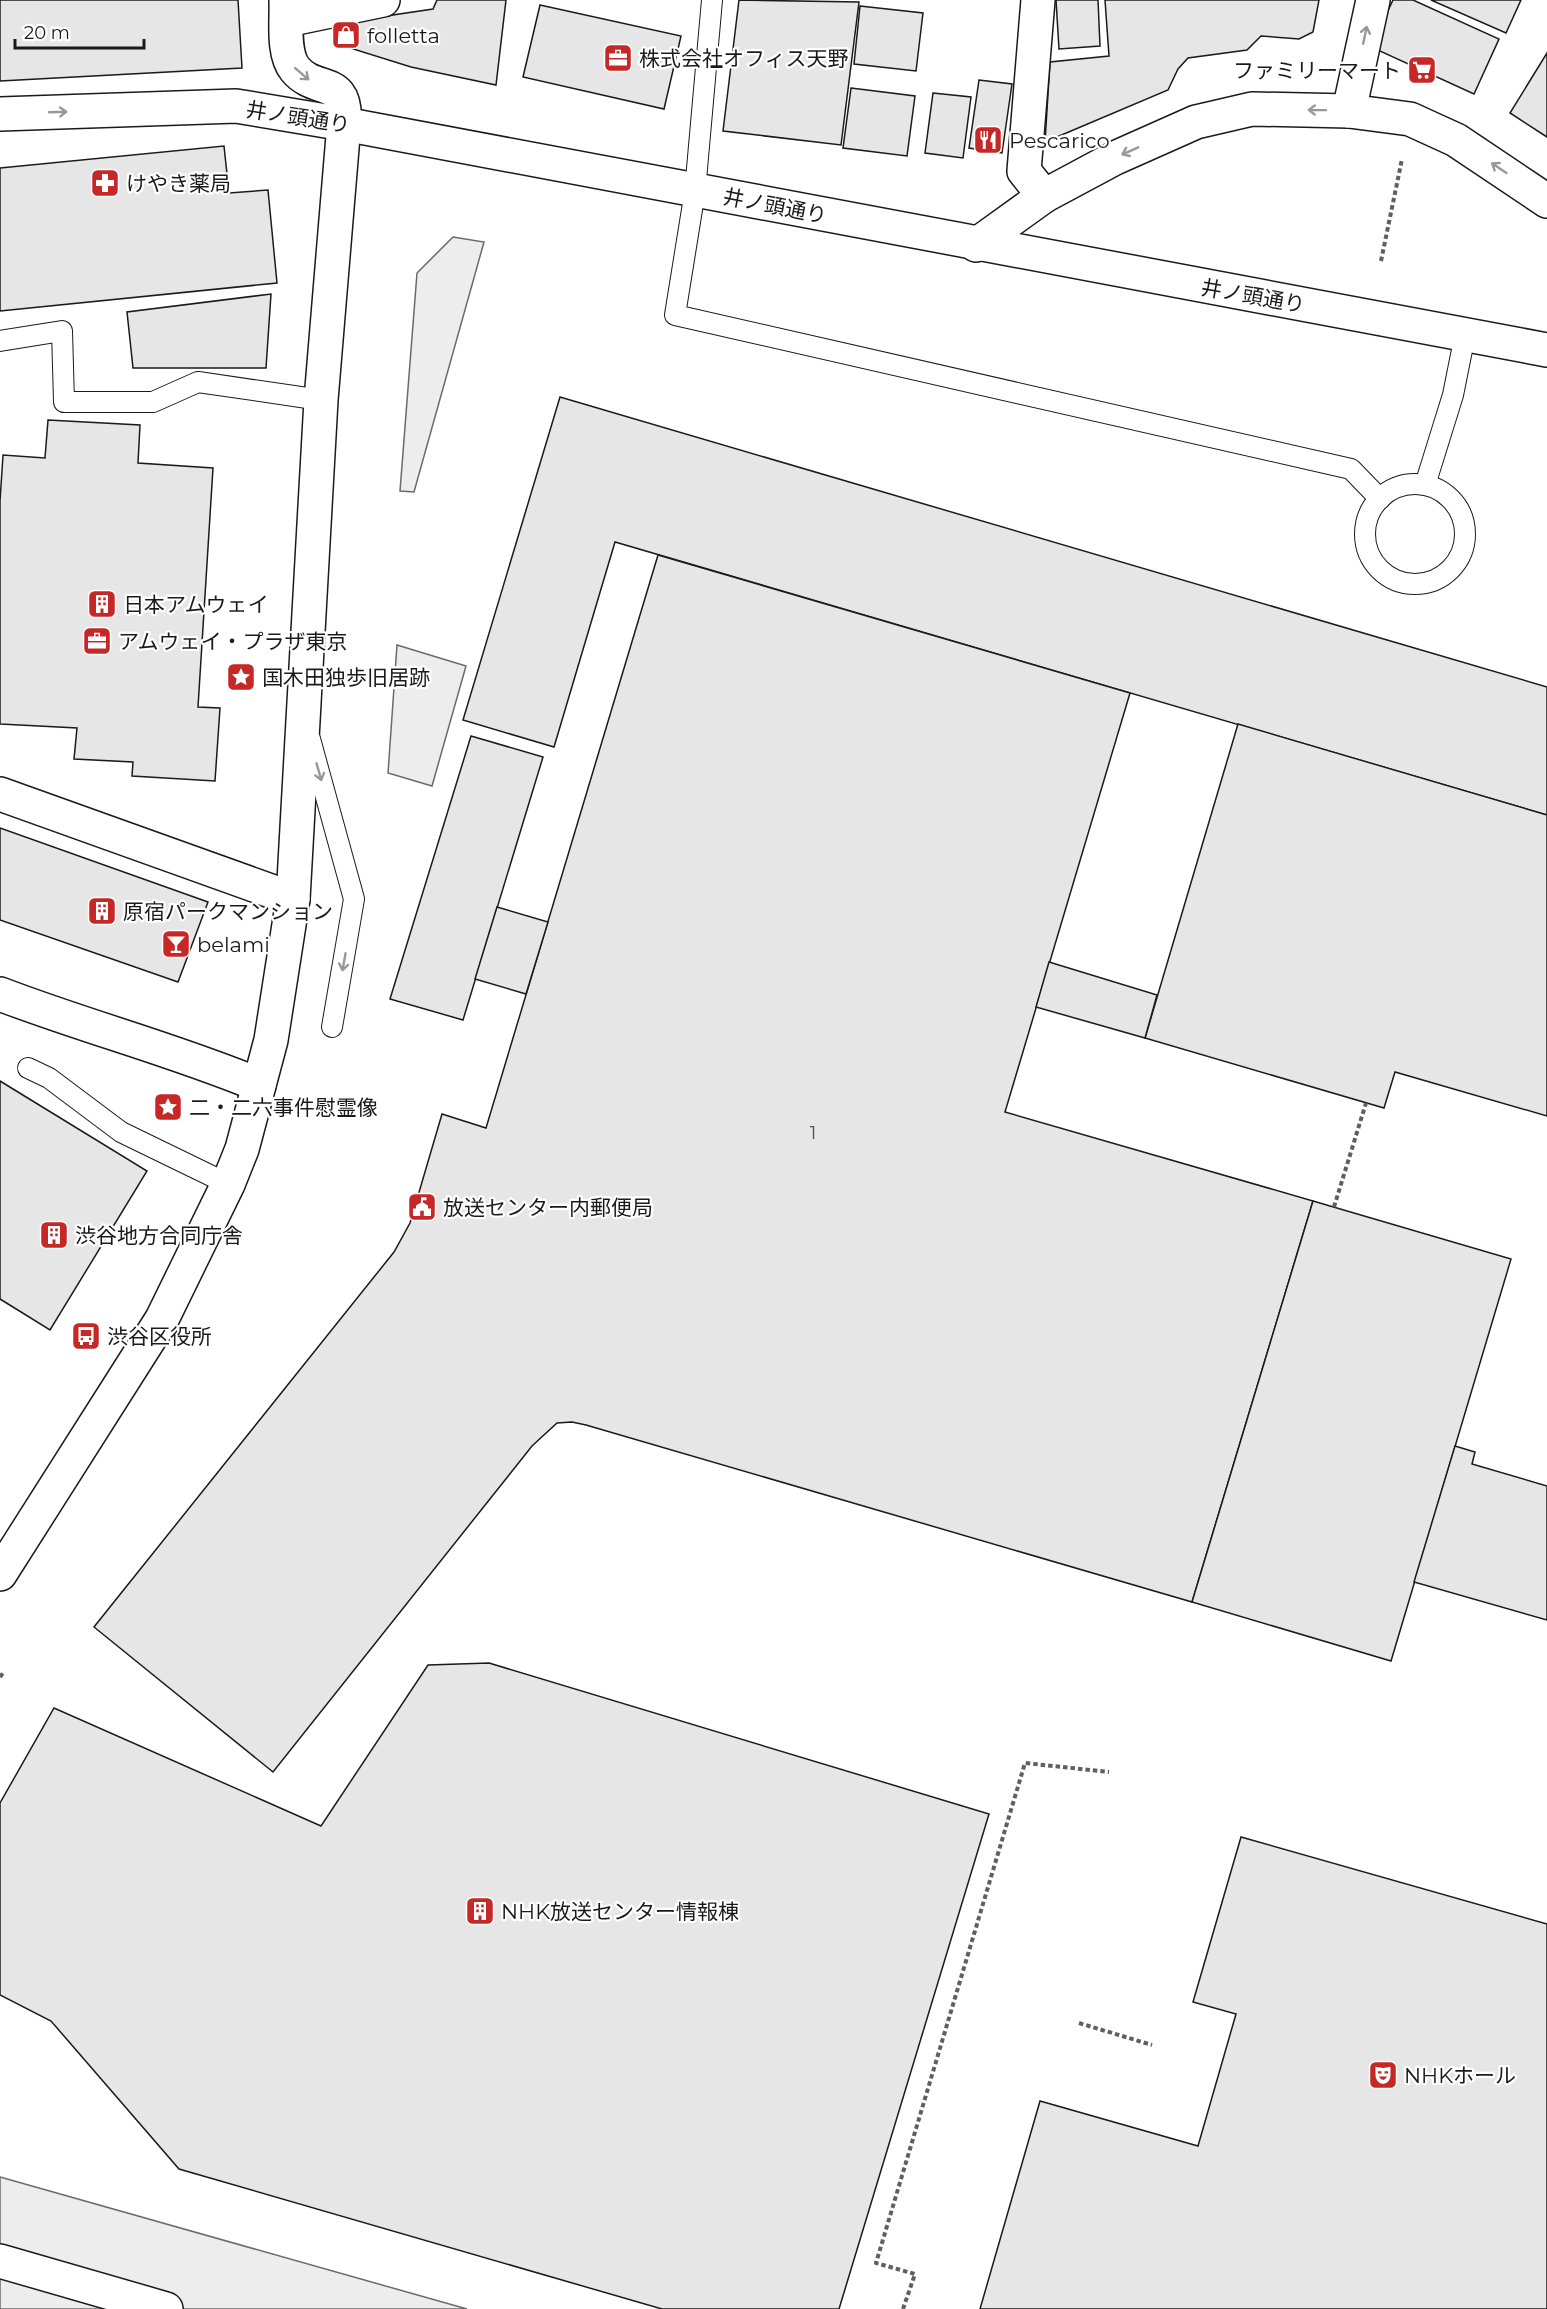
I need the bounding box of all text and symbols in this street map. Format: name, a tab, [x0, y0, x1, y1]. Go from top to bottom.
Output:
scale bar	[15, 12, 144, 50]
shop icon: folletta	[330, 19, 362, 51]
text: 20 m	[24, 22, 70, 44]
place label: folletta	[367, 23, 440, 48]
one-way arrow	[1360, 25, 1371, 45]
office icon: 株式会社オフィス天野	[602, 42, 634, 74]
place label: 株式会社オフィス天野	[639, 46, 849, 71]
supermarket icon: ファミリーマート	[1406, 54, 1438, 86]
place label: ファミリーマート	[1233, 58, 1401, 83]
one-way arrow	[294, 67, 309, 81]
street label: 井ノ頭通り	[244, 96, 352, 138]
one-way arrow	[1308, 104, 1328, 116]
one-way arrow	[48, 107, 68, 118]
restaurant icon: Pescarico	[972, 124, 1004, 156]
place label: Pescarico	[1009, 128, 1110, 153]
one-way arrow	[1121, 146, 1140, 157]
one-way arrow	[1491, 162, 1508, 174]
pharmacy icon: けやき薬局	[89, 167, 121, 199]
place label: けやき薬局	[126, 171, 231, 196]
street label: 井ノ頭通り	[721, 184, 829, 228]
street label: 井ノ頭通り	[1199, 275, 1307, 317]
building icon: 日本アムウェイ	[86, 588, 118, 620]
place label: 日本アムウェイ	[123, 592, 269, 617]
office icon: アムウェイ・プラザ東京	[81, 625, 113, 657]
place label: アムウェイ・プラザ東京	[118, 629, 348, 654]
place icon: 国木田独歩旧居跡	[225, 661, 257, 693]
place label: 国木田独歩旧居跡	[262, 665, 430, 690]
one-way arrow	[314, 762, 325, 781]
building icon: 原宿パークマンション	[86, 895, 118, 927]
place label: 原宿パークマンション	[123, 899, 333, 924]
bar icon: belami	[160, 928, 192, 960]
place label: belami	[197, 932, 270, 957]
one-way arrow	[338, 951, 349, 971]
place icon: 二・二六事件慰霊像	[152, 1091, 184, 1123]
place label: 二・二六事件慰霊像	[189, 1095, 378, 1120]
house number: 1	[810, 1122, 816, 1144]
public building icon: 放送センター内郵便局	[406, 1191, 438, 1223]
place label: 放送センター内郵便局	[443, 1195, 653, 1220]
building icon: 渋谷地方合同庁舎	[38, 1219, 70, 1251]
place label: 渋谷地方合同庁舎	[75, 1223, 243, 1248]
bus stop icon: 渋谷区役所	[70, 1320, 102, 1352]
place label: 渋谷区役所	[107, 1324, 212, 1349]
building icon: NHK放送センター情報棟	[464, 1895, 496, 1927]
place label: NHK放送センター情報棟	[501, 1899, 739, 1924]
theatre icon: NHKホール	[1367, 2059, 1399, 2091]
place label: NHKホール	[1404, 2063, 1516, 2088]

